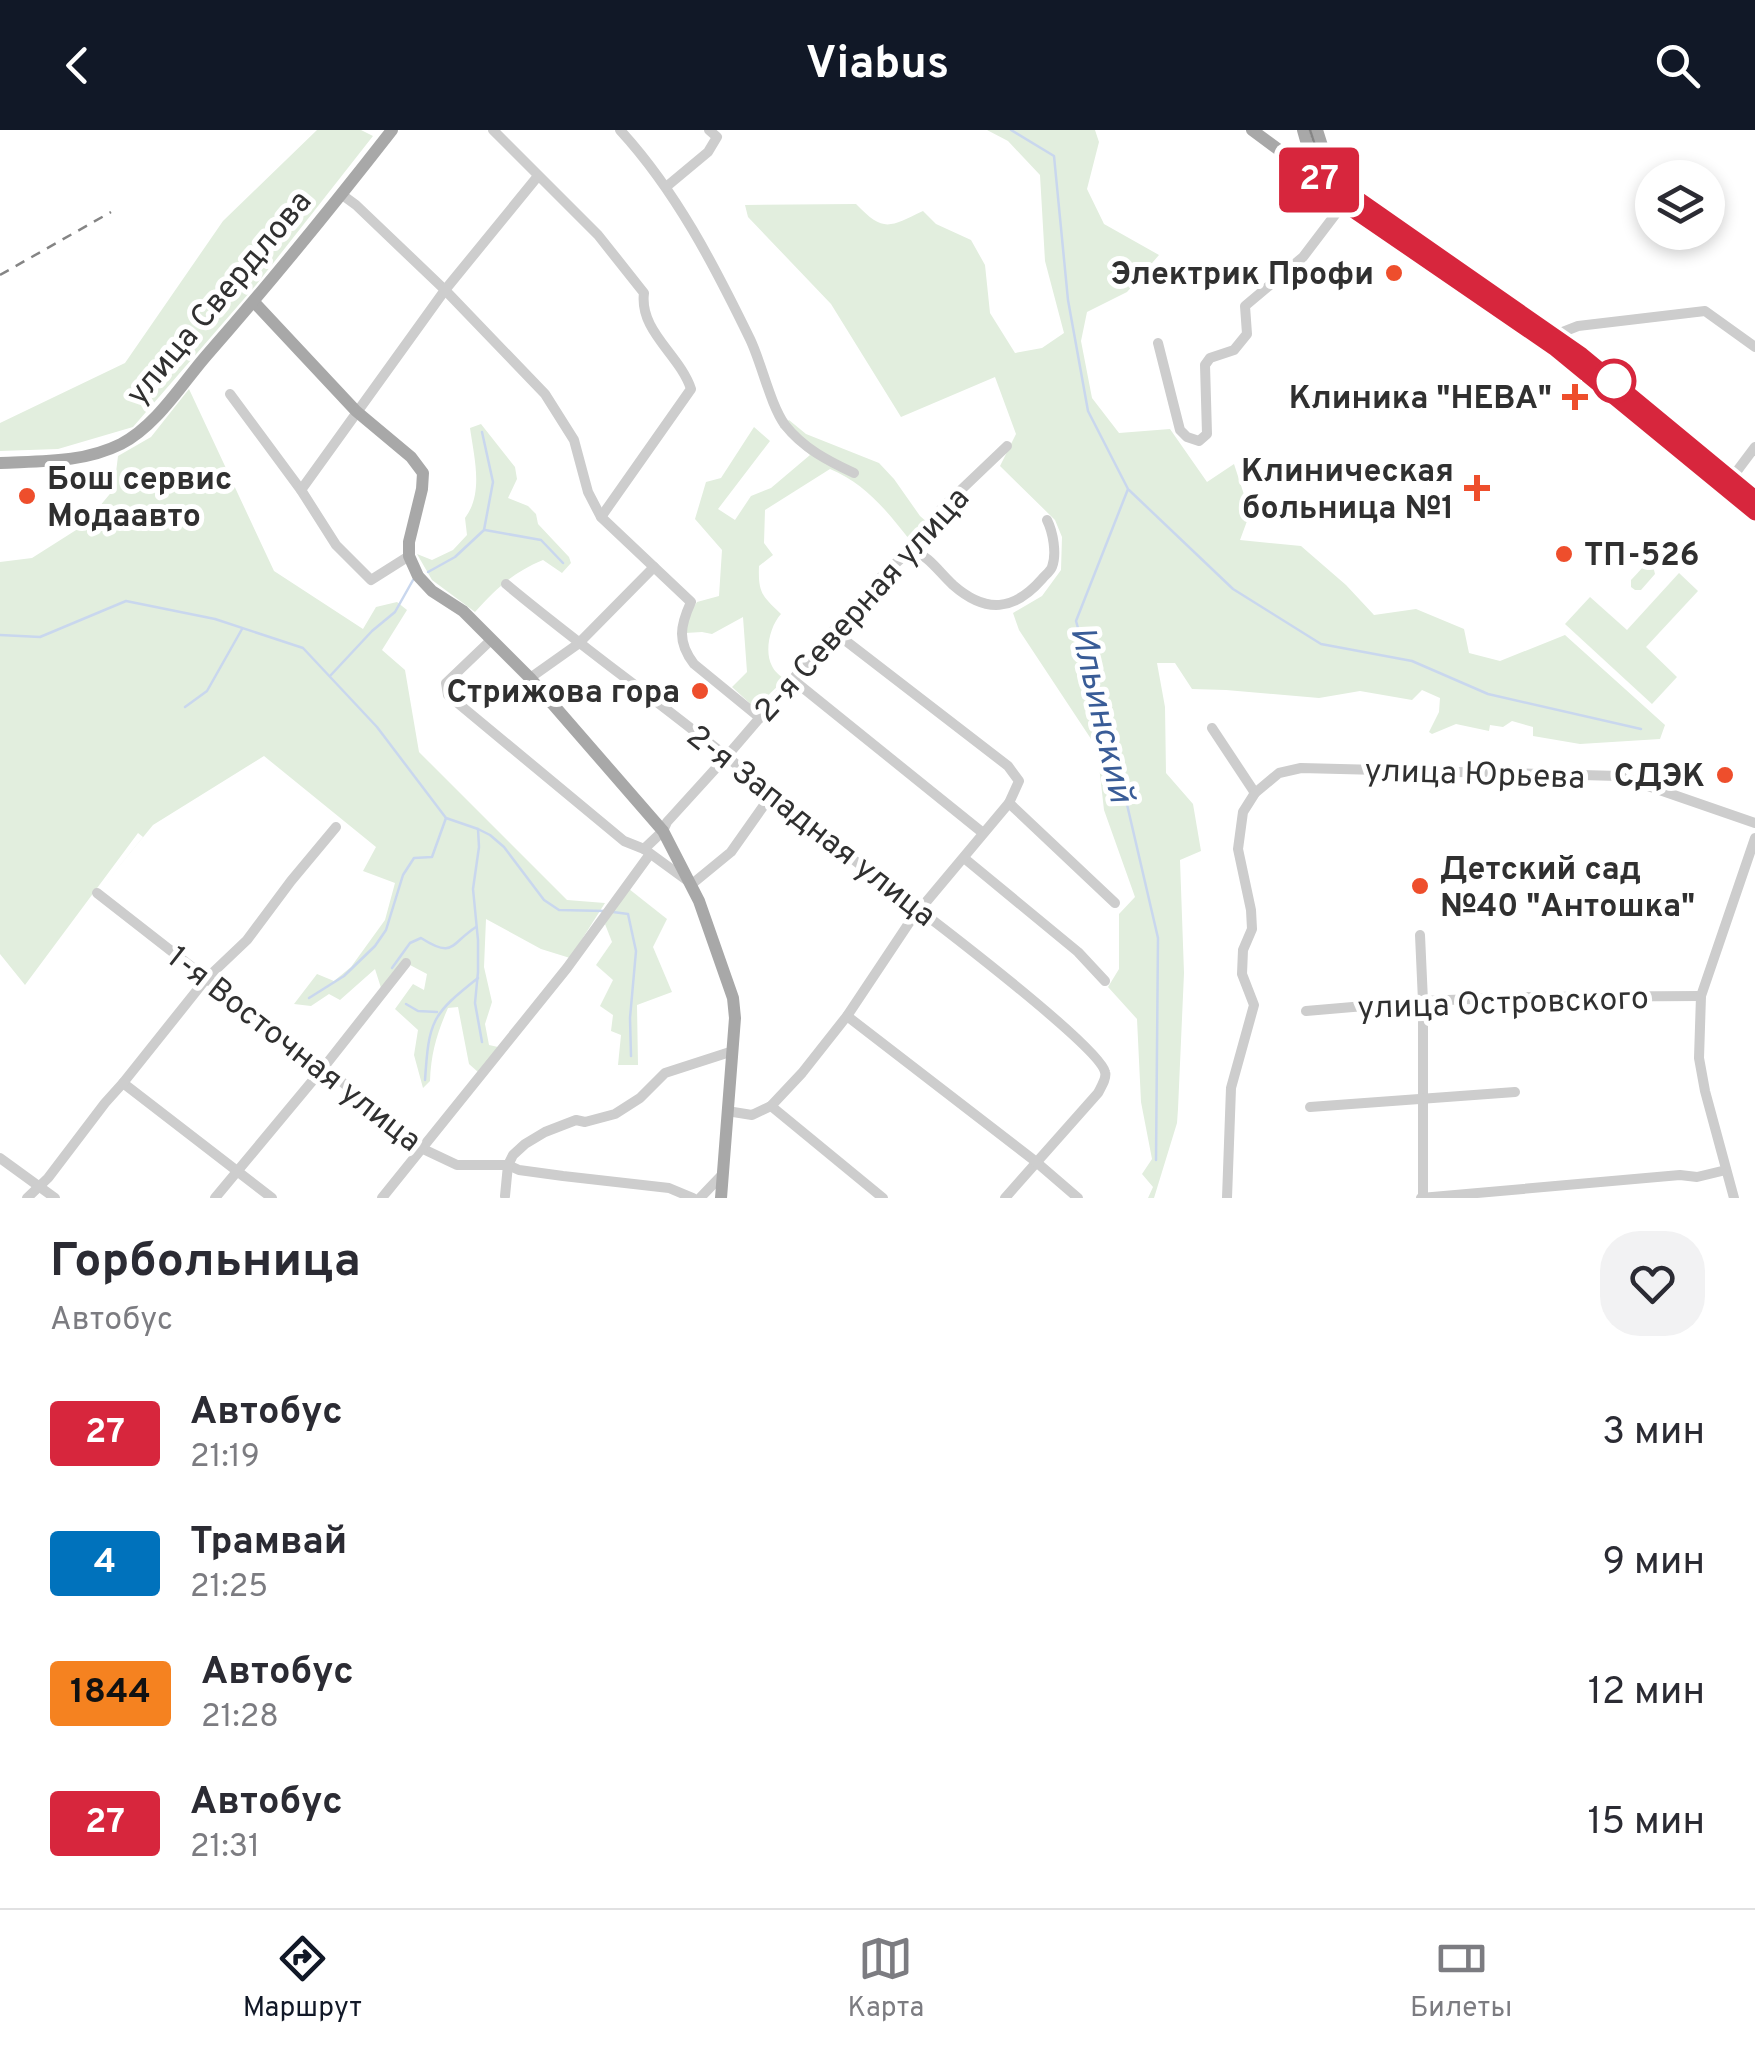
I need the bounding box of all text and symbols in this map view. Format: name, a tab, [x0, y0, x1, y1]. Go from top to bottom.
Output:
text: Viabus	[806, 37, 949, 94]
icon: back	[50, 38, 105, 93]
icon: search	[1650, 38, 1705, 93]
line badge: 27	[1274, 148, 1364, 212]
text: 27	[1299, 158, 1339, 202]
map controls	[1635, 160, 1725, 250]
button: layers	[1635, 160, 1725, 250]
street label: улица Свердлова	[119, 183, 322, 415]
place label: Электрик Профи	[1111, 256, 1374, 296]
marker: Электрик Профи	[1383, 262, 1405, 284]
unlabelled marker	[1593, 360, 1635, 402]
place label: Клиника "НЕВА"	[1289, 380, 1552, 420]
marker: Клиника "НЕВА"	[1562, 384, 1588, 410]
place label: Клиническая больница №1	[1241, 453, 1454, 530]
place label: Бош сервис Модаавто	[47, 461, 232, 538]
marker: Клиническая больница №1	[1464, 475, 1490, 501]
street label: 2-я Северная улица	[747, 480, 979, 732]
marker: Бош сервис Модаавто	[16, 485, 38, 507]
place label: ТП-526	[1584, 537, 1699, 577]
marker: ТП-526	[1553, 543, 1575, 565]
water label: Ильинский	[1058, 622, 1142, 809]
place label: Стрижова гора	[446, 674, 680, 714]
marker: Стрижова гора	[689, 680, 711, 702]
street label: 2-я Западная улица	[677, 718, 943, 937]
street label: улица Юрьева	[1364, 752, 1586, 800]
place label: СДЭК	[1614, 758, 1705, 798]
marker: СДЭК	[1714, 764, 1736, 786]
place label: Детский сад №40 "Антошка"	[1440, 851, 1695, 928]
marker: Детский сад №40 "Антошка"	[1409, 875, 1431, 897]
street label: 1-я Восточная улица	[158, 939, 428, 1162]
street label: улица Островского	[1357, 980, 1650, 1030]
button: heart	[1600, 1231, 1705, 1336]
text: Горбольница	[50, 1233, 361, 1293]
text: Автобус	[50, 1301, 173, 1341]
text: Автобус	[190, 1389, 343, 1438]
text: 3 мин	[1602, 1409, 1705, 1458]
text: 27	[85, 1411, 125, 1455]
text: 21:19	[190, 1438, 260, 1478]
text: Трамвай	[190, 1519, 347, 1568]
text: 9 мин	[1602, 1539, 1705, 1588]
text: 4	[94, 1541, 116, 1585]
text: 21:25	[190, 1568, 268, 1608]
text: Автобус	[201, 1649, 354, 1698]
text: 12 мин	[1588, 1669, 1705, 1718]
text: 1844	[70, 1671, 151, 1715]
text: 21:28	[201, 1698, 279, 1738]
text: Автобус	[190, 1779, 343, 1828]
text: 15 мин	[1587, 1799, 1705, 1848]
text: 27	[85, 1801, 125, 1845]
text: 21:31	[190, 1828, 260, 1868]
tab: Маршрут	[243, 1931, 362, 2027]
tab: Карта	[848, 1931, 924, 2027]
tab: Билеты	[1410, 1931, 1512, 2027]

